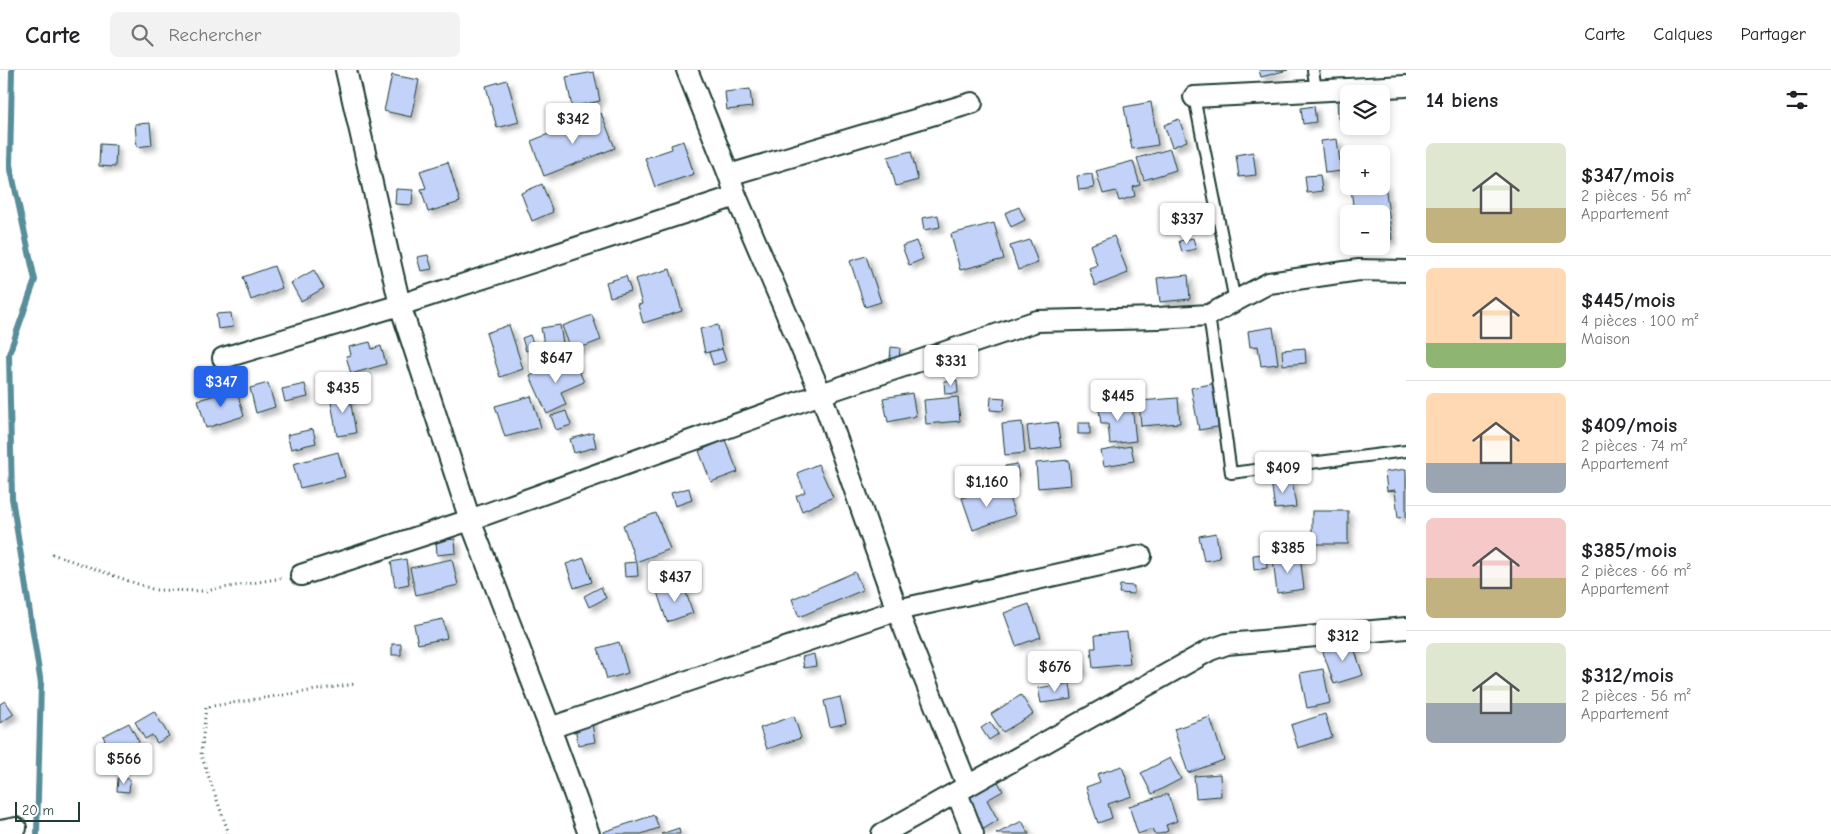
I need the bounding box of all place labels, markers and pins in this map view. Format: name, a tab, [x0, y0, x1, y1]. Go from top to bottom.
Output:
pin: $342	[543, 102, 603, 145]
pin: $337	[1157, 202, 1217, 245]
pin: $647	[526, 342, 586, 384]
pin: $331	[921, 344, 981, 387]
pin: $347	[191, 366, 251, 408]
pin: $435	[313, 372, 373, 414]
pin: $445	[1088, 380, 1148, 422]
pin: $409	[1253, 452, 1313, 494]
pin: $1,160	[946, 466, 1028, 508]
pin: $385	[1258, 532, 1318, 574]
pin: $437	[645, 560, 705, 603]
pin: $312	[1313, 620, 1373, 662]
pin: $676	[1025, 650, 1085, 693]
pin: $566	[94, 742, 154, 785]

